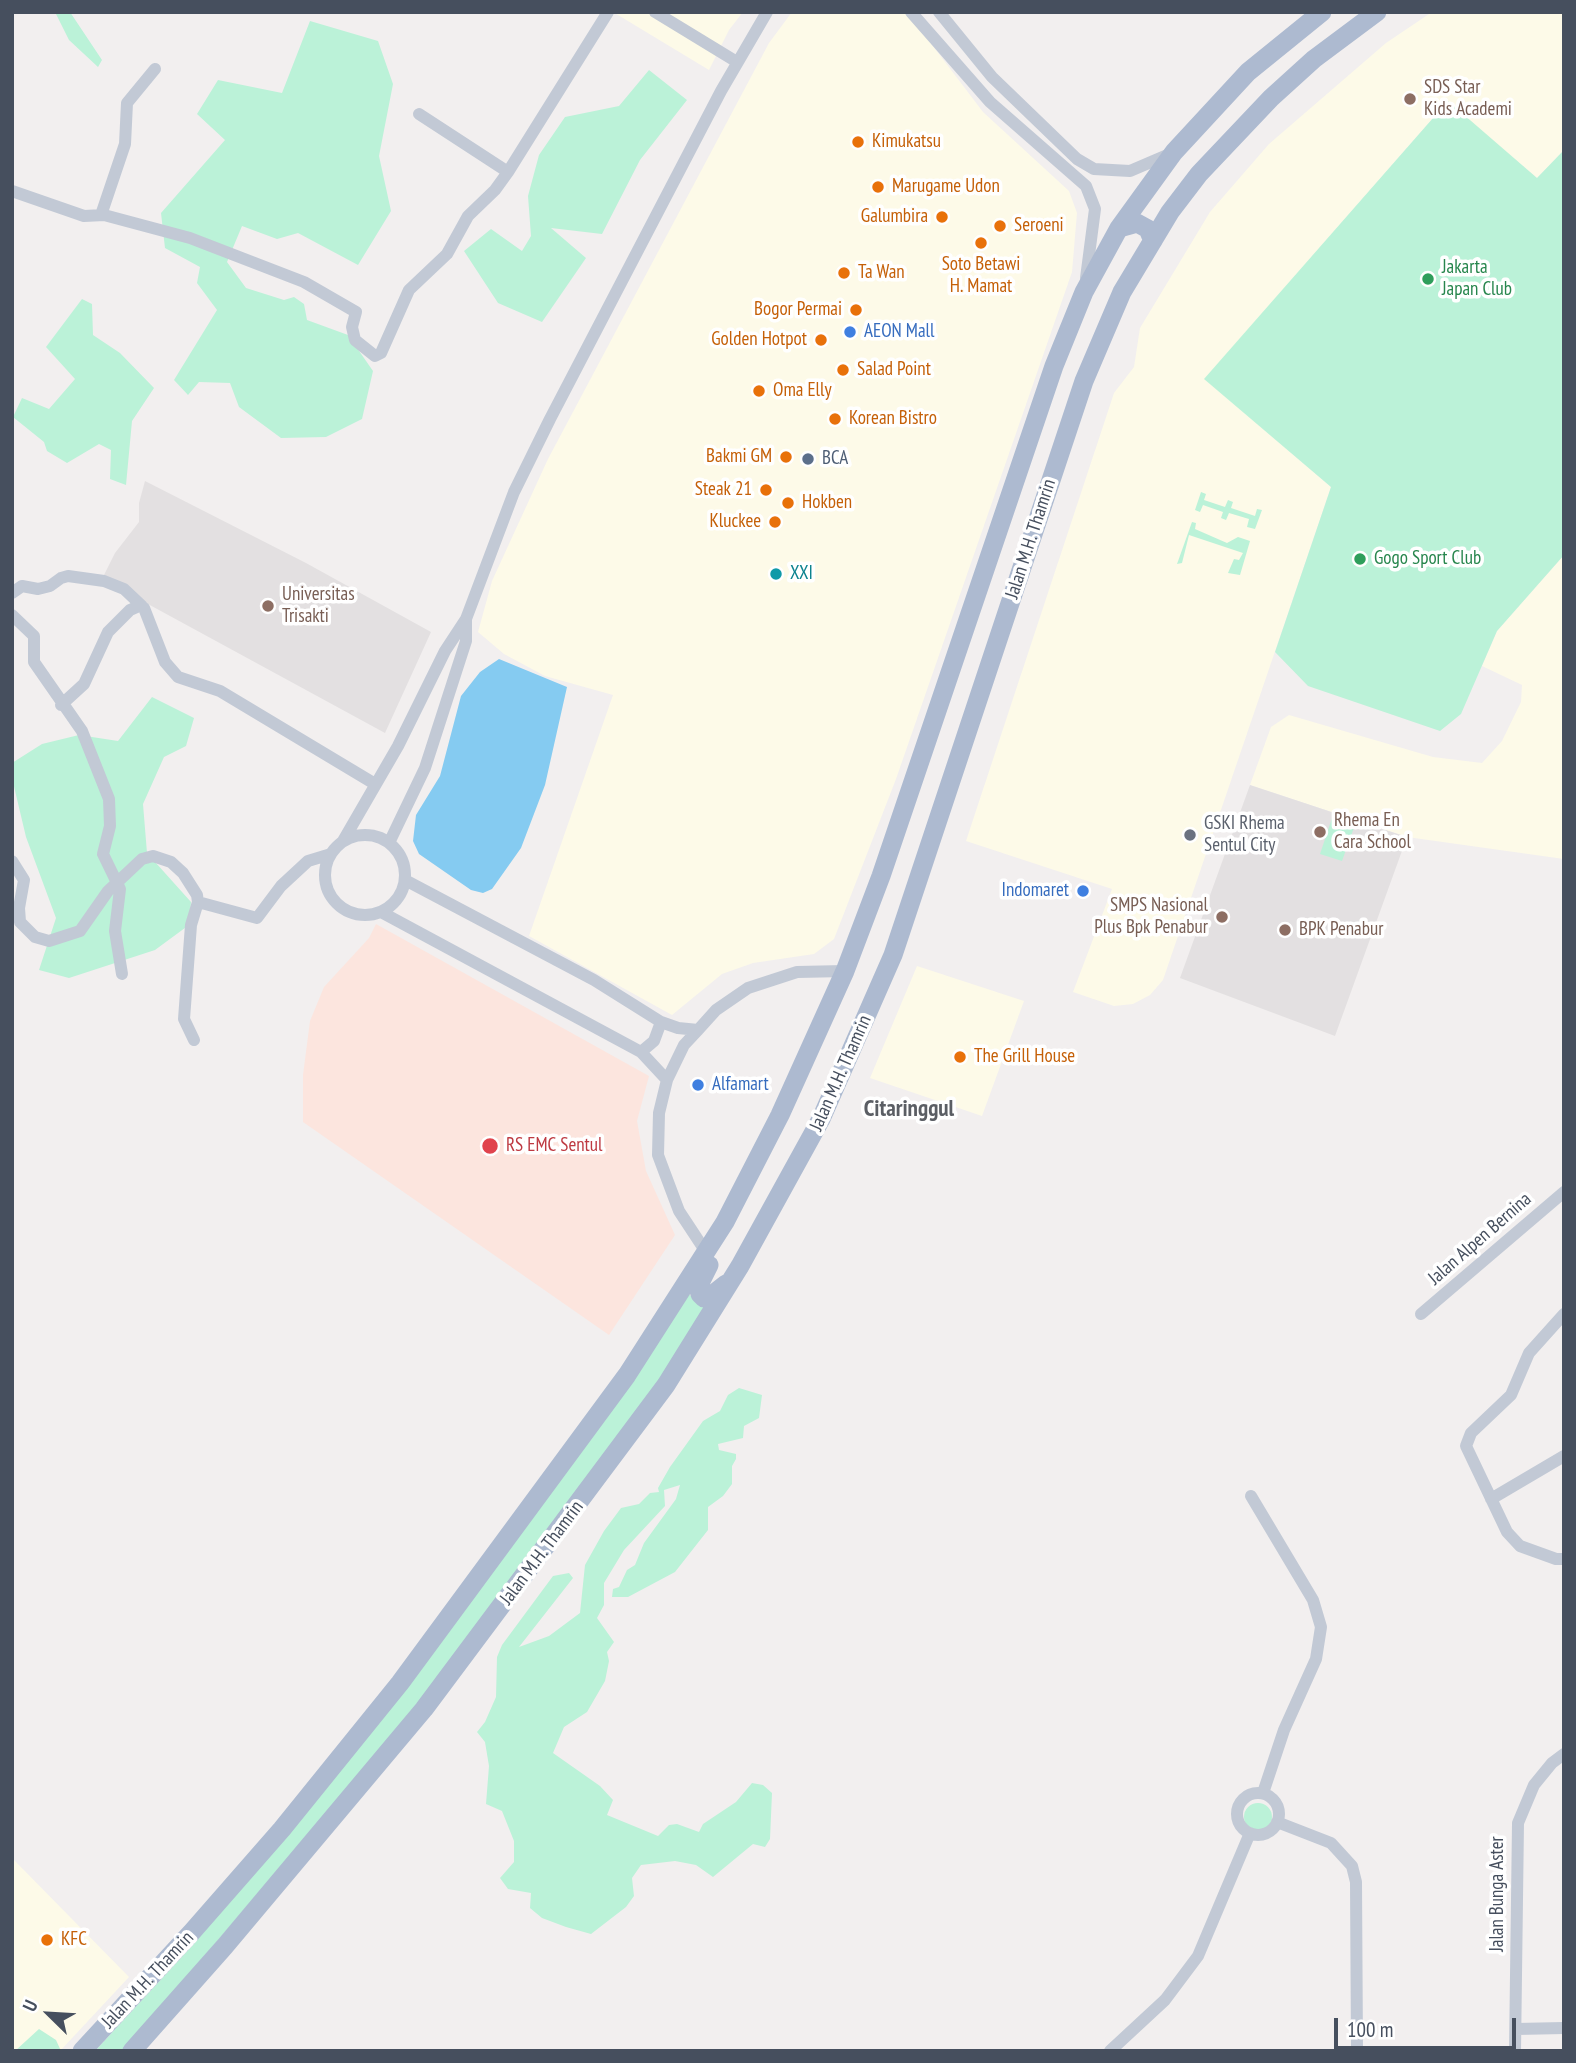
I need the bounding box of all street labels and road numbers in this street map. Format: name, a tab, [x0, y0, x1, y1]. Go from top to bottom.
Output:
street label: Jalan M.H. Thamrin	[1001, 476, 1061, 602]
street label: Jalan M.H. Thamrin	[805, 1012, 877, 1134]
street label: Jalan Alpen Bernina	[1424, 1188, 1536, 1290]
street label: Jalan M.H. Thamrin	[496, 1497, 588, 1609]
street label: Jalan Bunga Aster	[1487, 1836, 1509, 1952]
street label: Jalan M.H. Thamrin	[97, 1927, 199, 2033]

